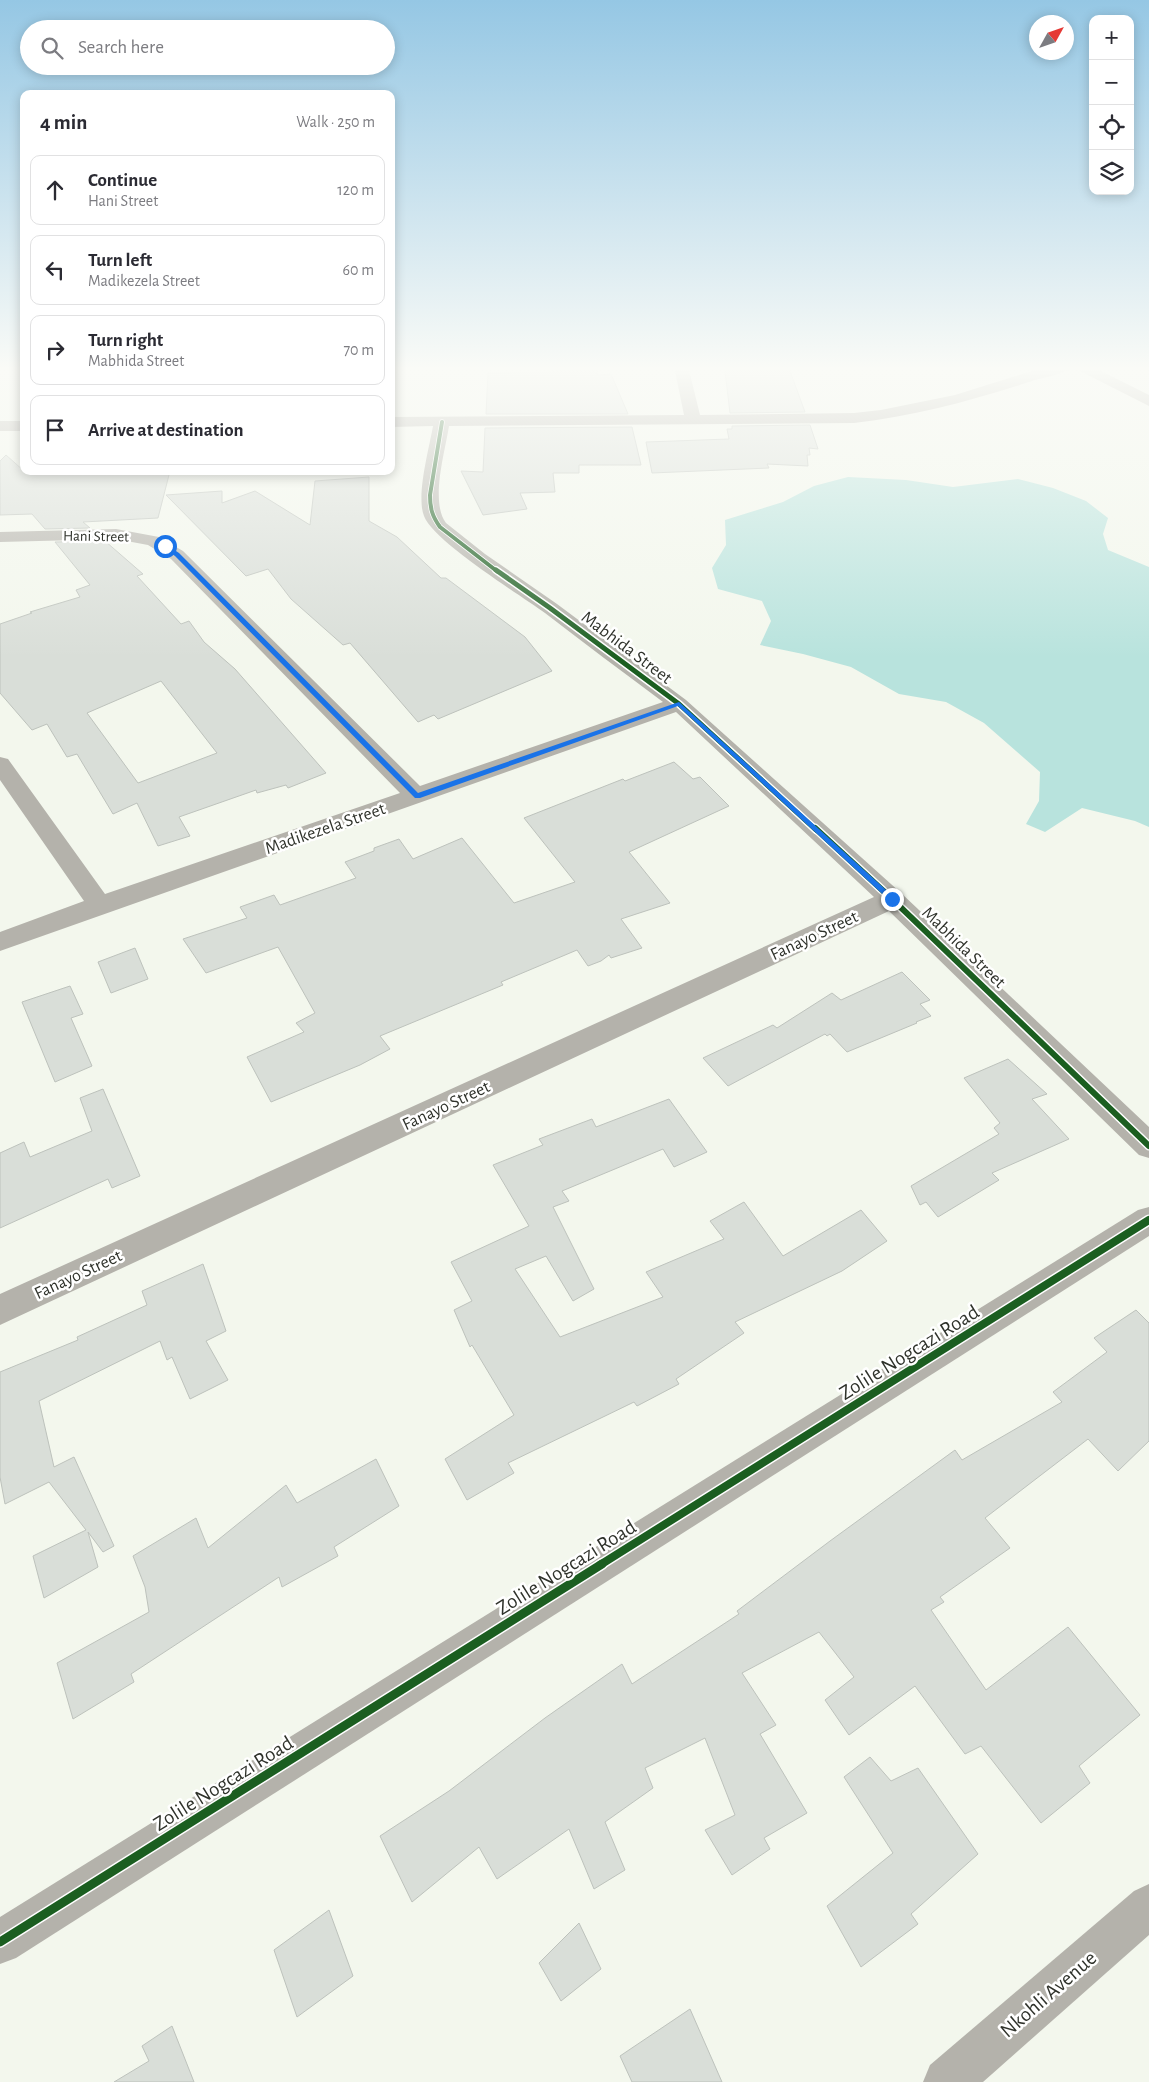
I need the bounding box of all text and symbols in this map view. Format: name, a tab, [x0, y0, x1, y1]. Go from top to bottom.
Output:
north arrow	[1029, 15, 1074, 60]
map controls	[1089, 15, 1134, 195]
button: +	[1089, 15, 1134, 60]
search box	[20, 20, 395, 75]
icon: search	[38, 34, 66, 62]
text: Search here	[78, 38, 164, 57]
button: −	[1089, 60, 1134, 105]
button: locate	[1089, 105, 1134, 150]
text: 4 min	[40, 112, 87, 133]
text: Walk · 250 m	[296, 114, 375, 130]
button: layers	[1089, 150, 1134, 195]
text: Continue	[88, 171, 157, 190]
icon: ahead	[41, 176, 69, 204]
text: 120 m	[337, 182, 374, 198]
text: Hani Street	[88, 193, 158, 209]
text: Turn left	[88, 251, 152, 270]
icon: left	[41, 256, 69, 284]
text: 60 m	[343, 262, 374, 278]
text: Madikezela Street	[88, 273, 200, 289]
text: Turn right	[88, 331, 163, 350]
icon: right	[41, 336, 69, 364]
text: 70 m	[343, 342, 374, 358]
text: Mabhida Street	[88, 353, 184, 369]
icon: arrive	[41, 416, 69, 444]
text: Arrive at destination	[88, 421, 244, 440]
street label: Hani Street	[63, 528, 129, 545]
route start	[154, 535, 177, 558]
street label: Mabhida Street	[578, 608, 675, 688]
street label: Madikezela Street	[263, 800, 388, 858]
route end	[881, 888, 904, 911]
street label: Mabhida Street	[918, 904, 1009, 992]
street label: Fanayo Street	[768, 908, 861, 964]
street label: Fanayo Street	[400, 1078, 493, 1134]
street label: Fanayo Street	[32, 1247, 125, 1303]
street label: Zolile Nogcazi Road	[836, 1301, 983, 1404]
street label: Zolile Nogcazi Road	[493, 1516, 640, 1619]
street label: Zolile Nogcazi Road	[150, 1732, 297, 1835]
street label: Nkohli Avenue	[996, 1947, 1100, 2042]

